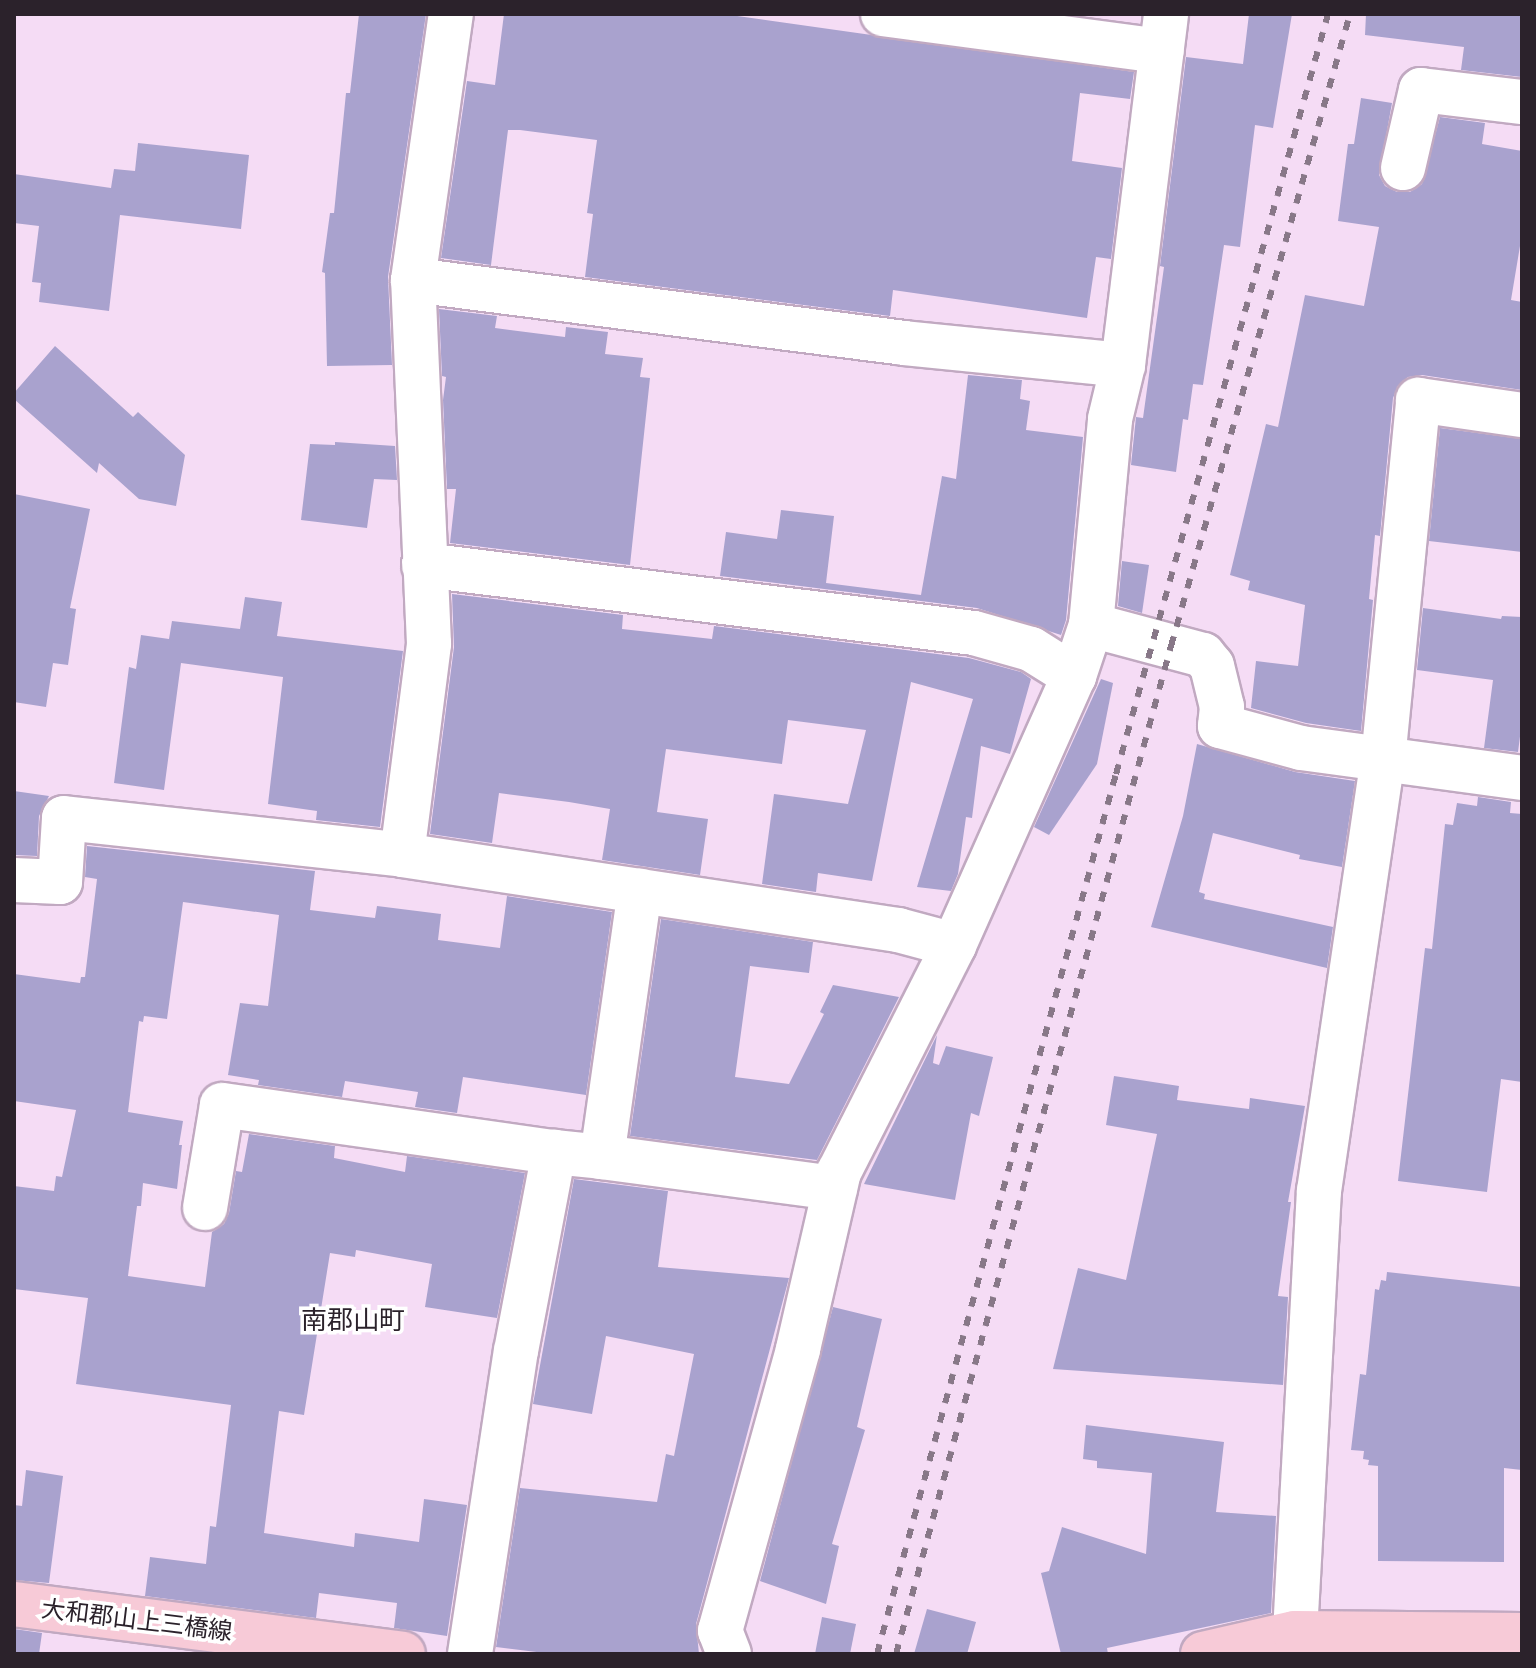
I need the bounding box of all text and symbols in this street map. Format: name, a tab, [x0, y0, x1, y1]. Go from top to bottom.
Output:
district label: 南郡山町	[301, 1304, 405, 1336]
street label: 大和郡山上三橋線	[40, 1593, 234, 1645]

